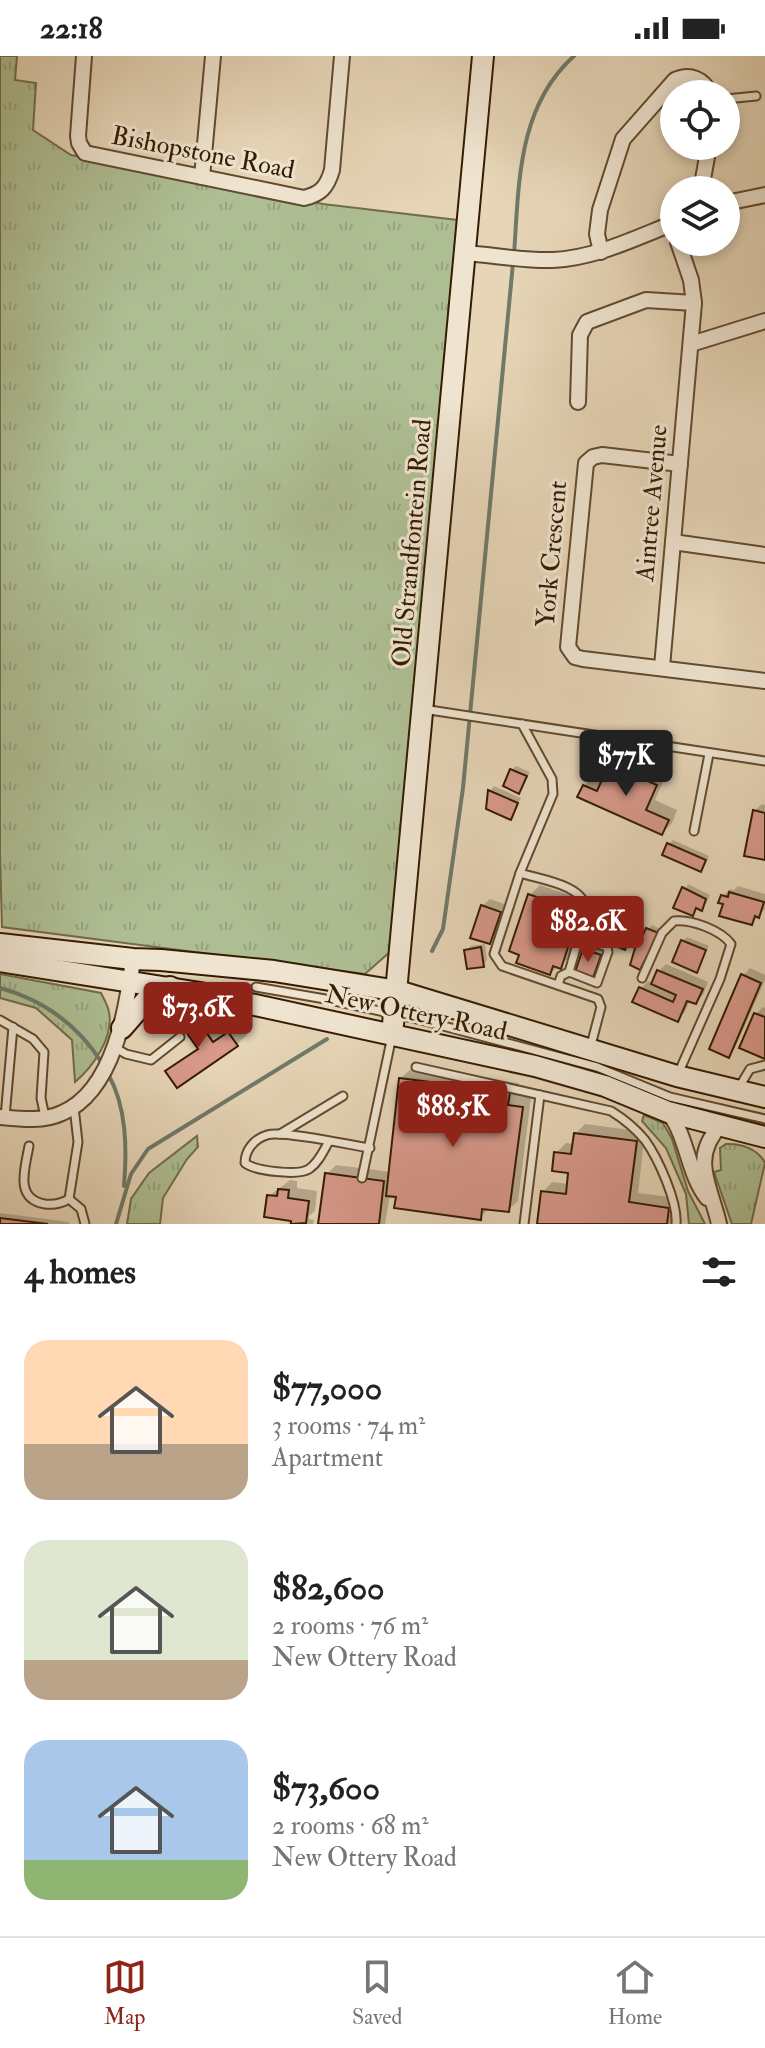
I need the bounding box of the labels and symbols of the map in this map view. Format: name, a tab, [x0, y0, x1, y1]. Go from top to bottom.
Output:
street label: Bishopstone Road	[109, 120, 297, 187]
street label: Old Strandfontein Road	[385, 418, 439, 668]
street label: Aintree Avenue	[629, 423, 675, 584]
street label: York Crescent	[530, 480, 574, 628]
pin: $77K	[579, 730, 673, 798]
pin: $82.6K	[523, 896, 653, 964]
street label: New Ottery Road	[322, 978, 510, 1048]
pin: $73.6K	[133, 982, 263, 1050]
pin: $88.5K	[388, 1081, 518, 1149]

